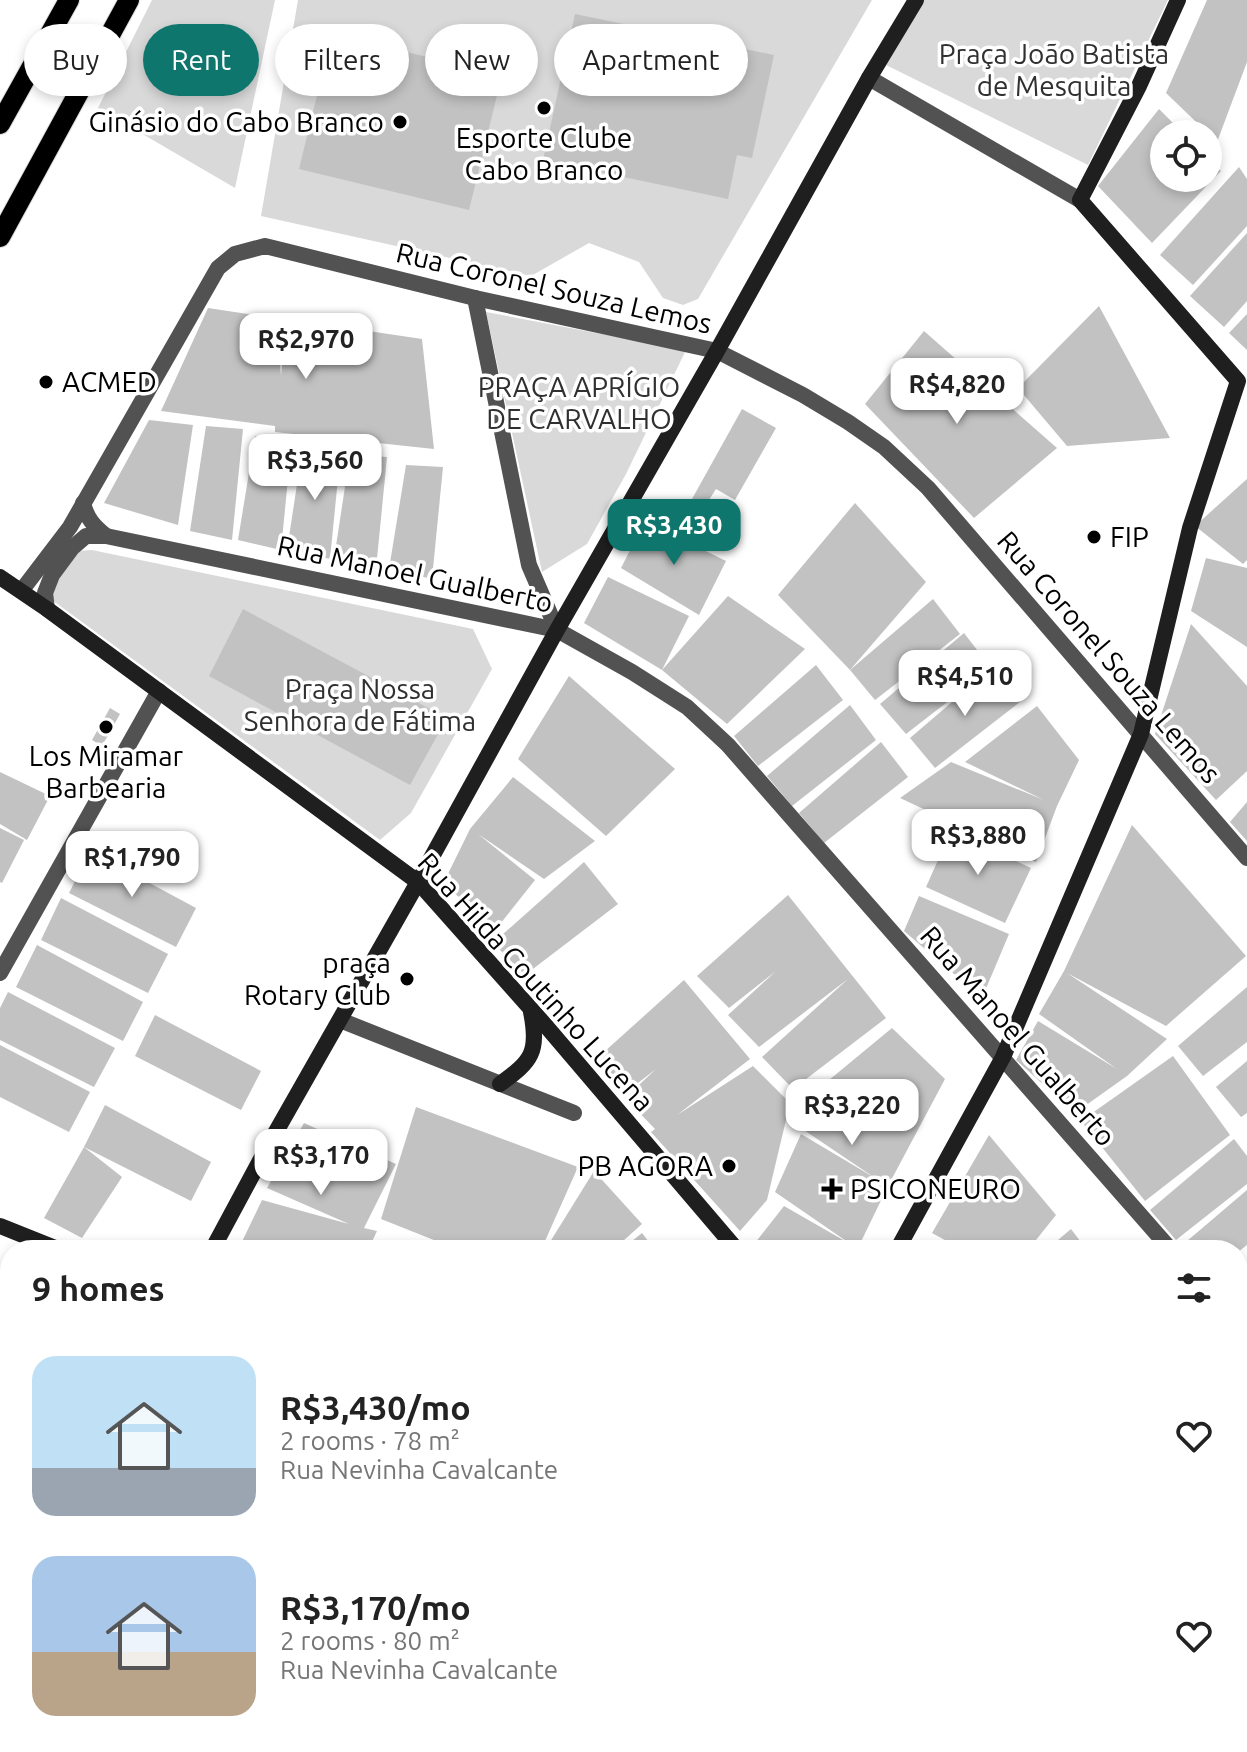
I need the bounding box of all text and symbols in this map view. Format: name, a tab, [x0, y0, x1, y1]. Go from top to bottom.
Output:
chip: Buy	[24, 24, 127, 96]
chip: Rent	[143, 24, 259, 96]
chip: Filters	[275, 24, 409, 96]
chip: New	[425, 24, 538, 96]
chip: Apartment	[554, 24, 748, 96]
park label: Praça João Batista de Mesquita	[939, 38, 1169, 101]
marker: Esporte Clube Cabo Branco	[535, 99, 553, 117]
place label: Ginásio do Cabo Branco	[89, 106, 384, 137]
marker: Ginásio do Cabo Branco	[391, 113, 409, 131]
map controls	[1150, 120, 1222, 192]
button: locate	[1150, 120, 1222, 192]
place label: Esporte Clube Cabo Branco	[456, 122, 632, 185]
street label: Rua Coronel Souza Lemos	[393, 236, 715, 339]
pin: R$2,970	[232, 313, 380, 381]
text: R$2,970	[258, 324, 354, 353]
pin: R$4,820	[883, 358, 1031, 426]
place label: ACMED	[62, 366, 157, 397]
text: R$4,820	[909, 369, 1005, 398]
park label: PRAÇA APRÍGIO DE CARVALHO	[478, 370, 680, 434]
marker: ACMED	[37, 373, 55, 391]
pin: R$3,560	[241, 434, 389, 502]
text: R$3,560	[267, 445, 363, 474]
pin: R$3,430	[600, 499, 748, 567]
text: R$3,430	[626, 510, 722, 539]
place label: FIP	[1110, 521, 1149, 552]
street label: Rua Coronel Souza Lemos	[992, 525, 1227, 789]
marker: FIP	[1085, 528, 1103, 546]
street label: Rua Manoel Gualberto	[275, 529, 556, 618]
pin: R$4,510	[891, 650, 1039, 718]
text: R$4,510	[917, 661, 1013, 690]
park label: Praça Nossa Senhora de Fátima	[244, 673, 476, 736]
marker: Los Miramar Barbearia	[97, 718, 115, 736]
place label: Los Miramar Barbearia	[29, 740, 184, 803]
pin: R$3,880	[904, 809, 1052, 877]
text: R$3,880	[930, 820, 1026, 849]
pin: R$1,790	[58, 831, 206, 899]
text: R$1,790	[84, 842, 180, 871]
street label: Rua Hilda Coutinho Lucena	[412, 846, 660, 1117]
street label: Rua Manoel Gualberto	[915, 920, 1122, 1152]
place label: praça Rotary Club	[244, 947, 391, 1010]
marker: praça Rotary Club	[398, 970, 416, 988]
pin: R$3,220	[778, 1079, 926, 1147]
text: R$3,220	[804, 1090, 900, 1119]
pin: R$3,170	[247, 1129, 395, 1197]
text: R$3,170	[273, 1140, 369, 1169]
place label: PB AGORA	[577, 1150, 713, 1181]
marker: PB AGORA	[720, 1157, 738, 1175]
place label: PSICONEURO	[850, 1173, 1021, 1204]
marker: PSICONEURO	[821, 1178, 843, 1200]
icon: filters	[1172, 1266, 1216, 1310]
text: 9 homes	[32, 1269, 165, 1307]
icon: home	[96, 1388, 192, 1484]
text: R$3,430/mo	[280, 1388, 471, 1426]
icon: heart	[1172, 1414, 1216, 1458]
text: 2 rooms · 78 m²	[280, 1426, 460, 1455]
text: Rua Nevinha Cavalcante	[280, 1455, 558, 1484]
icon: home	[96, 1588, 192, 1684]
text: R$3,170/mo	[280, 1588, 471, 1626]
icon: heart	[1172, 1614, 1216, 1658]
text: 2 rooms · 80 m²	[280, 1626, 460, 1655]
text: Rua Nevinha Cavalcante	[280, 1655, 558, 1684]

